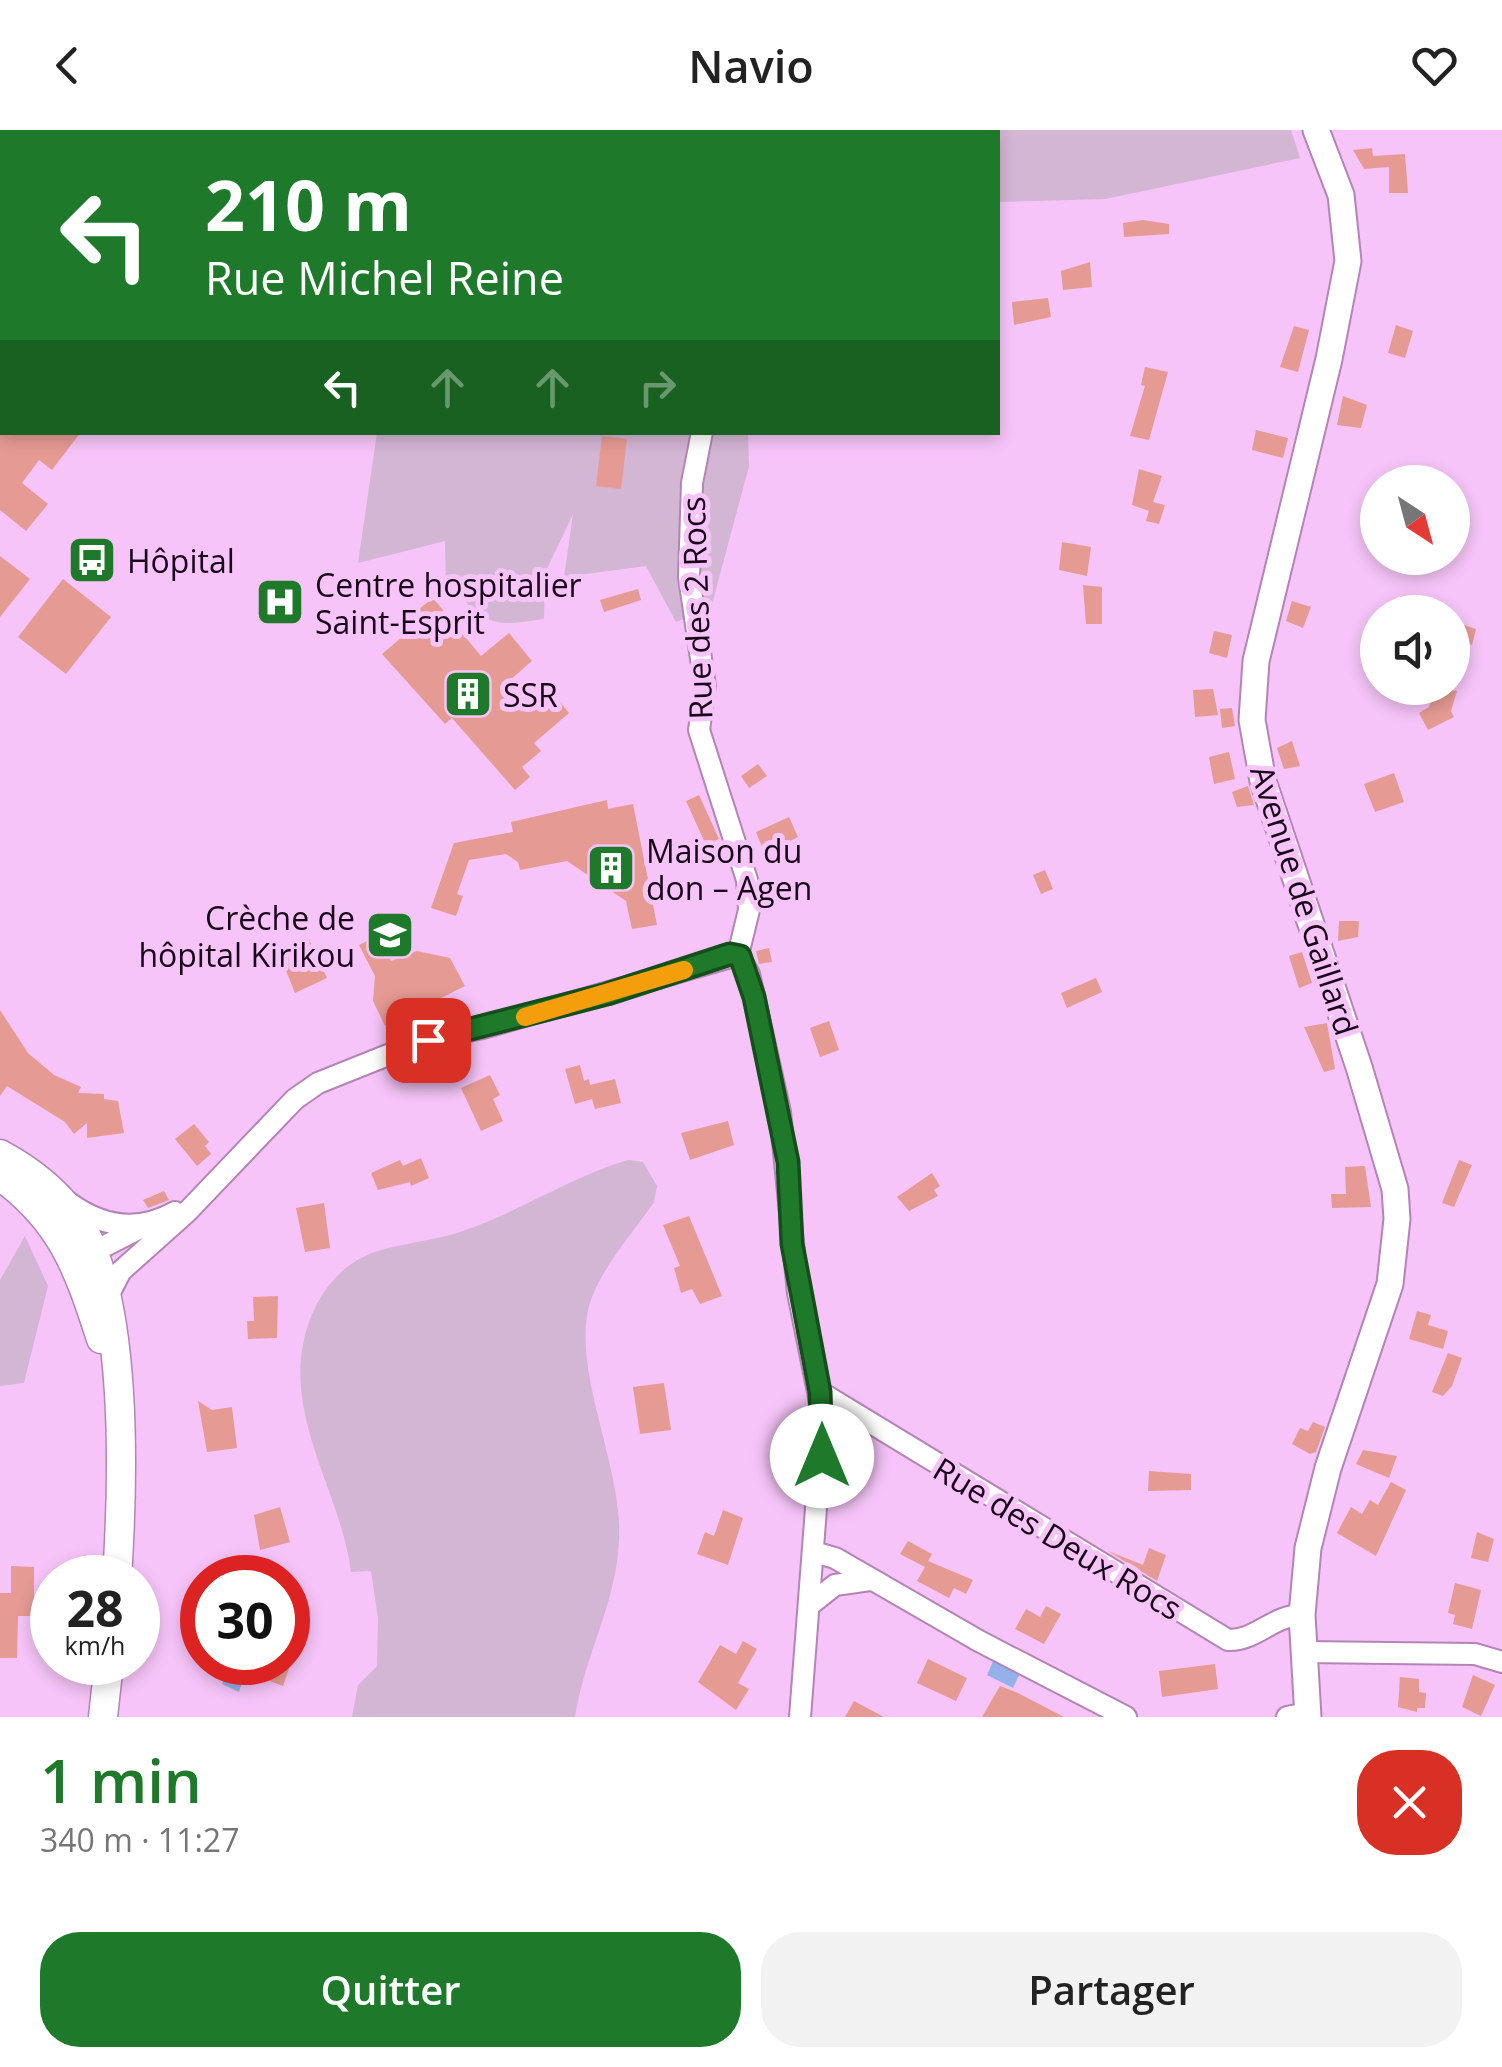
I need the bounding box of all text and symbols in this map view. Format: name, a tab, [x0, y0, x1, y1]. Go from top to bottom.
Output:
text: Navio	[688, 35, 814, 96]
icon: back	[40, 38, 95, 93]
icon: heart	[1407, 38, 1462, 93]
text: 210 m	[205, 156, 412, 252]
icon: left	[40, 170, 170, 300]
text: Rue Michel Reine	[205, 247, 564, 308]
icon: left	[315, 360, 370, 415]
icon: ahead	[420, 360, 475, 415]
icon: ahead	[525, 360, 580, 415]
icon: right	[630, 360, 685, 415]
north arrow	[1360, 465, 1470, 575]
map controls	[1360, 465, 1470, 705]
street label: Rue des 2 Rocs	[671, 496, 721, 720]
bus stop icon: Hôpital	[66, 534, 118, 586]
place label: Hôpital	[127, 539, 235, 582]
place label: Centre hospitalier Saint-Esprit	[315, 563, 582, 643]
hospital icon: Centre hospitalier Saint-Esprit	[254, 576, 306, 628]
button: sound	[1360, 595, 1470, 705]
building icon: SSR	[442, 668, 494, 720]
place label: SSR	[503, 673, 558, 716]
street label: Avenue de Gaillard	[1241, 760, 1369, 1040]
place label: Maison du don – Agen	[646, 829, 812, 909]
building icon: Maison du don – Agen	[585, 842, 637, 894]
place label: Crèche de hôpital Kirikou	[138, 896, 355, 976]
school or university icon: Crèche de hôpital Kirikou	[364, 909, 416, 961]
pin	[386, 998, 471, 1083]
icon: arrive	[401, 1013, 456, 1068]
position arrow	[770, 1404, 874, 1508]
street label: Rue des Deux Rocs	[926, 1447, 1190, 1629]
speed limit sign: 30	[180, 1555, 310, 1685]
text: 28	[66, 1574, 124, 1642]
text: km/h	[65, 1628, 125, 1662]
text: 1 min	[40, 1739, 202, 1821]
button: close	[1357, 1750, 1462, 1855]
text: 340 m · 11:27	[40, 1818, 239, 1861]
button: Quitter	[40, 1932, 741, 2047]
button: Partager	[761, 1932, 1462, 2047]

